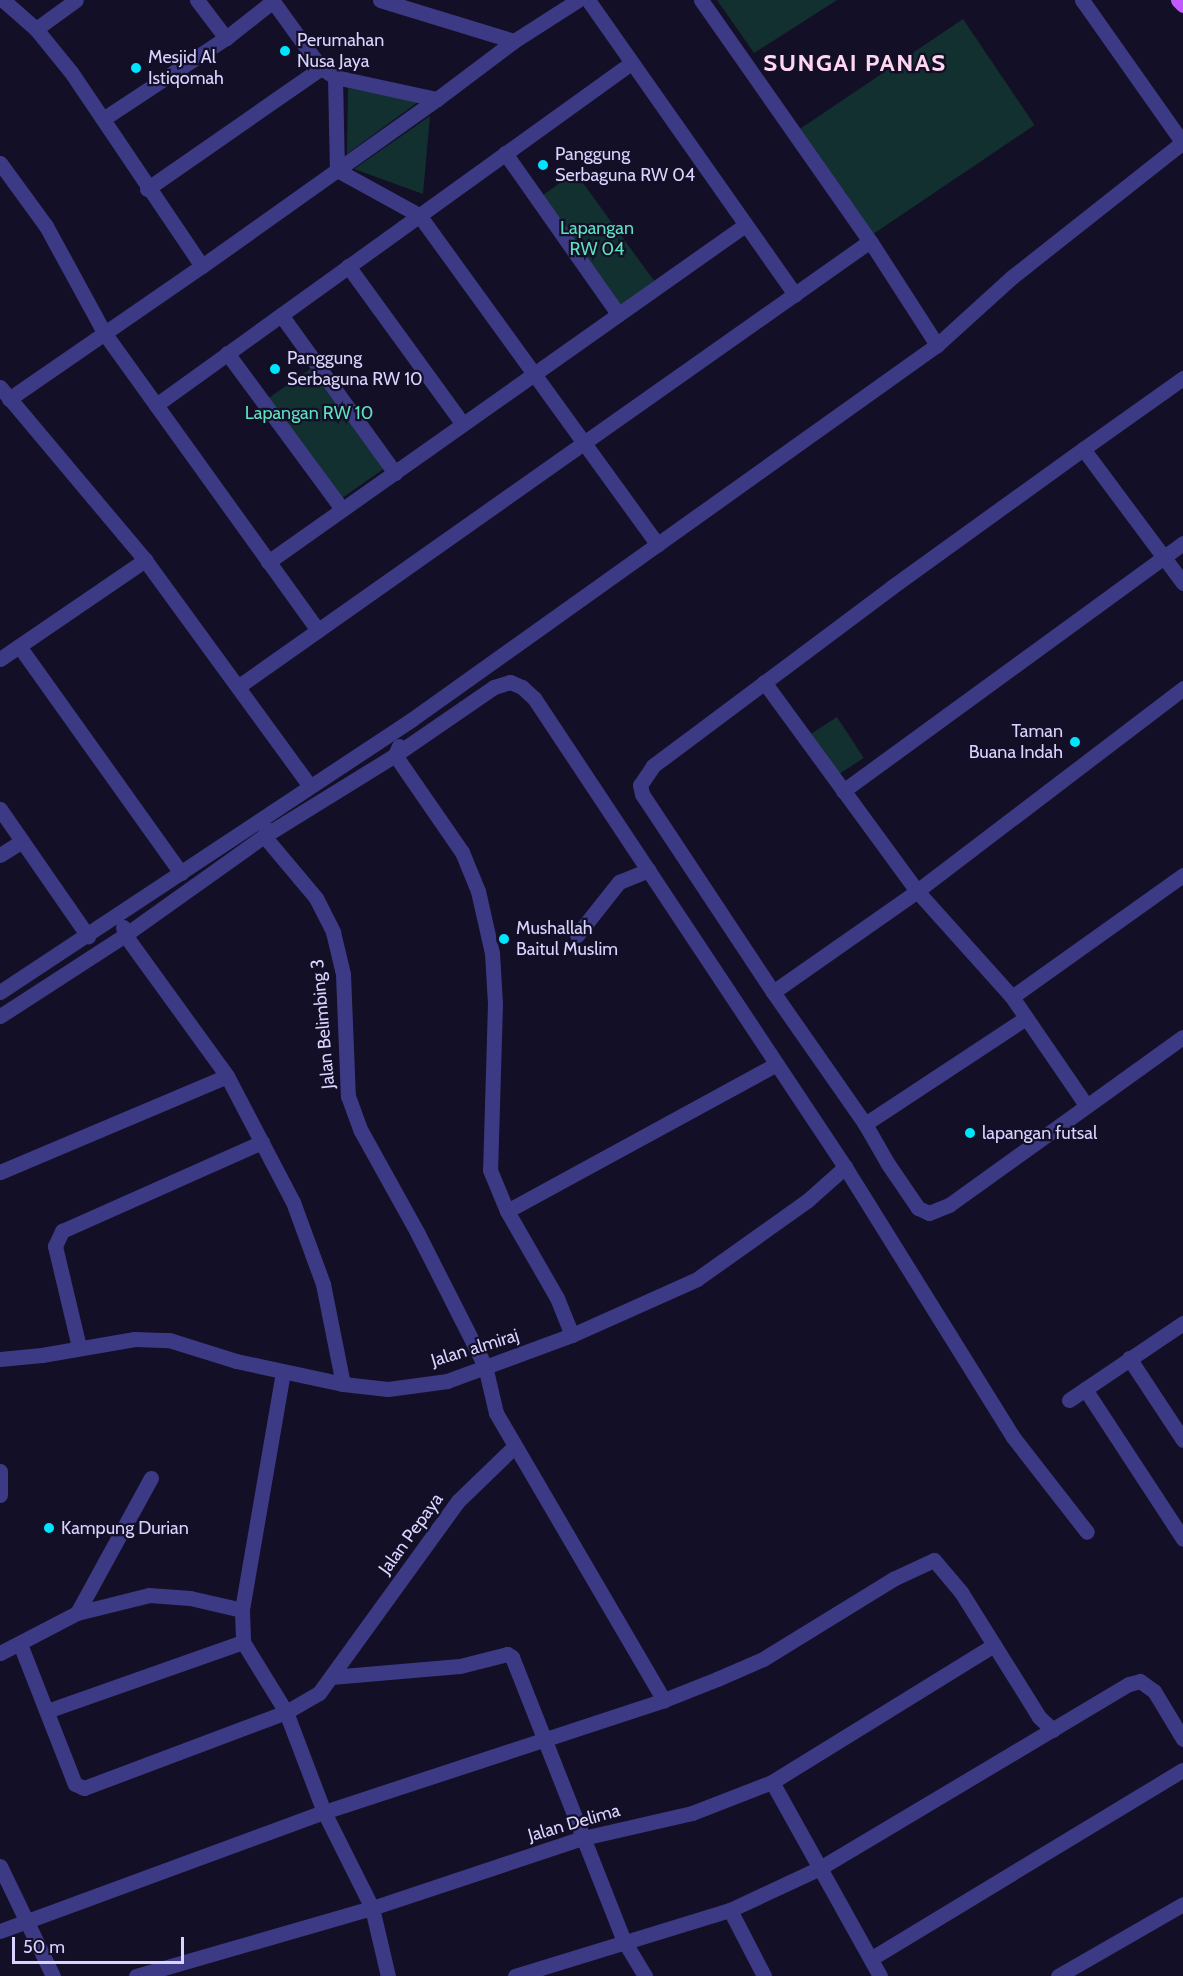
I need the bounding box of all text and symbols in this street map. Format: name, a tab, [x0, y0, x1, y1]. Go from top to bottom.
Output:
place label: Perumahan Nusa Jaya	[297, 30, 384, 72]
marker: Perumahan Nusa Jaya	[278, 44, 292, 58]
place label: Mesjid Al Istiqomah	[148, 47, 224, 90]
district label: SUNGAI PANAS	[763, 49, 947, 77]
marker: Mesjid Al Istiqomah	[129, 61, 143, 75]
place label: Panggung Serbaguna RW 04	[555, 144, 695, 186]
marker: Panggung Serbaguna RW 04	[536, 158, 550, 172]
park label: Lapangan RW 04	[560, 218, 634, 260]
place label: Panggung Serbaguna RW 10	[287, 348, 423, 391]
marker: Panggung Serbaguna RW 10	[268, 362, 282, 376]
park label: Lapangan RW 10	[245, 402, 373, 424]
place label: Taman Buana Indah	[969, 721, 1063, 764]
marker: Taman Buana Indah	[1068, 735, 1082, 749]
place label: Mushallah Baitul Muslim	[516, 918, 618, 960]
marker: Mushallah Baitul Muslim	[497, 932, 511, 946]
street label: Jalan Belimbing 3	[307, 958, 339, 1090]
place label: lapangan futsal	[982, 1122, 1097, 1144]
marker: lapangan futsal	[963, 1126, 977, 1140]
street label: Jalan almiraj	[429, 1324, 521, 1372]
street label: Jalan Pepaya	[374, 1489, 448, 1579]
place label: Kampung Durian	[61, 1517, 189, 1539]
marker: Kampung Durian	[42, 1521, 56, 1535]
street label: Jalan Delima	[525, 1800, 623, 1846]
scale bar	[15, 1925, 188, 1963]
text: 50 m	[23, 1936, 65, 1958]

